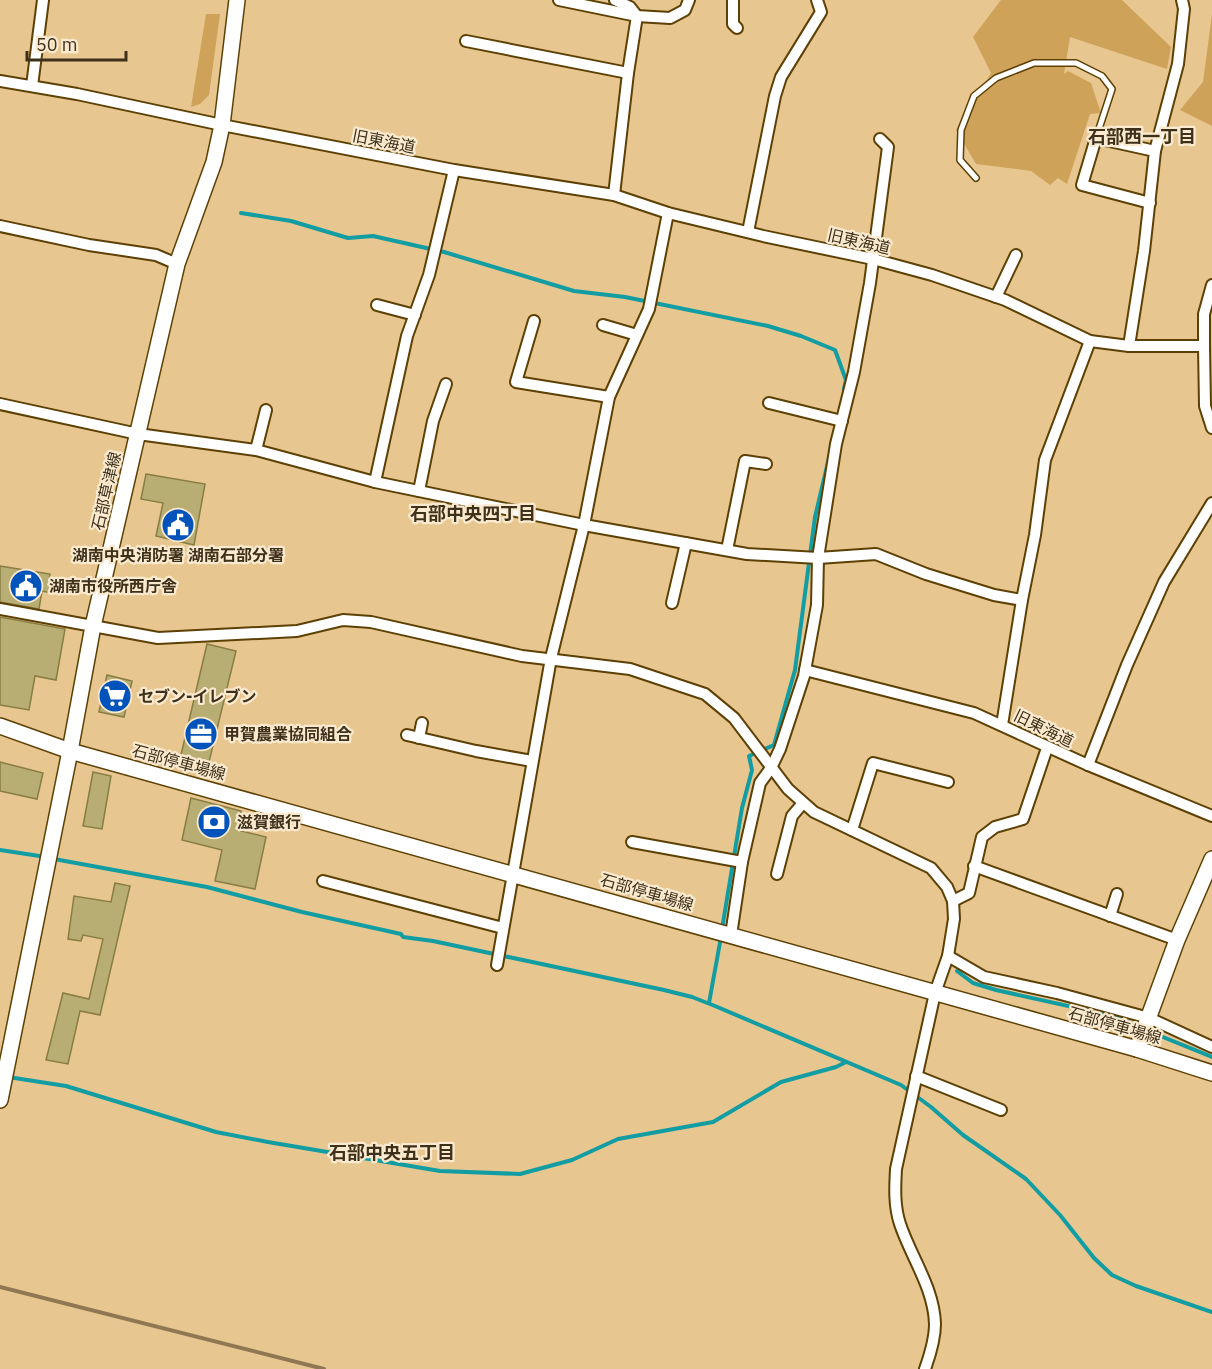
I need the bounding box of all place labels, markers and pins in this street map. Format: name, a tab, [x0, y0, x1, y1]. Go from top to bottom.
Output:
public building icon: 湖南中央消防署 湖南石部分署	[160, 507, 196, 543]
place label: 湖南中央消防署 湖南石部分署	[72, 545, 284, 565]
public building icon: 湖南市役所西庁舎	[8, 568, 44, 604]
place label: 湖南市役所西庁舎	[49, 576, 177, 596]
supermarket icon: セブン-イレブン	[97, 678, 133, 714]
place label: セブン-イレブン	[138, 686, 256, 706]
office icon: 甲賀農業協同組合	[183, 716, 219, 752]
place label: 甲賀農業協同組合	[224, 724, 352, 744]
bank icon: 滋賀銀行	[196, 804, 232, 840]
place label: 滋賀銀行	[237, 812, 301, 832]

